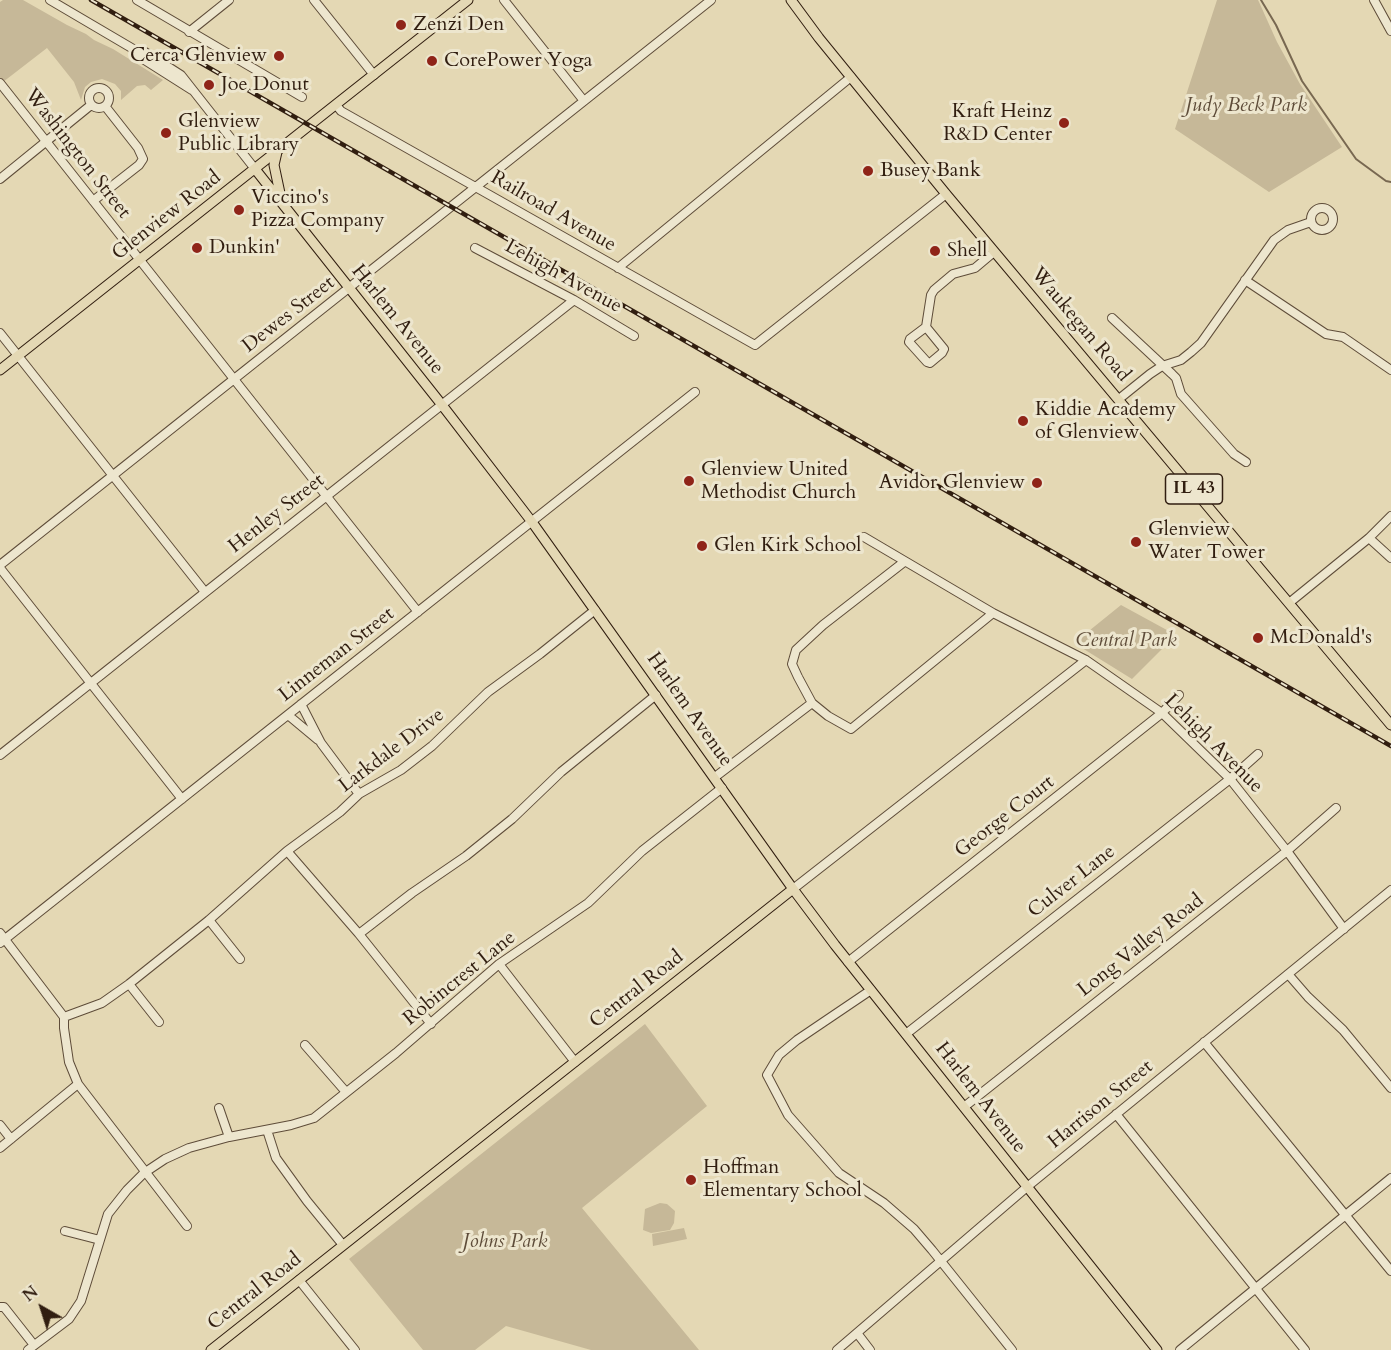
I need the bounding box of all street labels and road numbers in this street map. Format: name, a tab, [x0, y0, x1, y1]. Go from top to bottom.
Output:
street label: Washington Street	[19, 84, 135, 224]
street label: Glenview Road	[108, 166, 226, 266]
street label: Railroad Avenue	[486, 166, 620, 258]
street label: Lehigh Avenue	[500, 235, 626, 319]
street label: Harlem Avenue	[346, 260, 448, 380]
street label: Waukegan Road	[1025, 263, 1135, 387]
street label: Dewes Street	[238, 271, 340, 359]
street label: Henley Street	[224, 469, 330, 559]
road number: IL 43	[1166, 474, 1222, 504]
street label: Linneman Street	[274, 602, 400, 708]
street label: Harlem Avenue	[641, 648, 737, 772]
street label: Lehigh Avenue	[1158, 689, 1268, 799]
street label: Larkdale Drive	[334, 704, 450, 798]
street label: George Court	[951, 771, 1059, 863]
street label: Culver Lane	[1023, 840, 1121, 924]
street label: Long Valley Road	[1073, 889, 1209, 1003]
street label: Robincrest Lane	[399, 926, 521, 1032]
street label: Central Road	[585, 946, 689, 1034]
street label: Harlem Avenue	[929, 1038, 1031, 1158]
street label: Harrison Street	[1044, 1055, 1158, 1155]
street label: Central Road	[203, 1248, 307, 1336]

